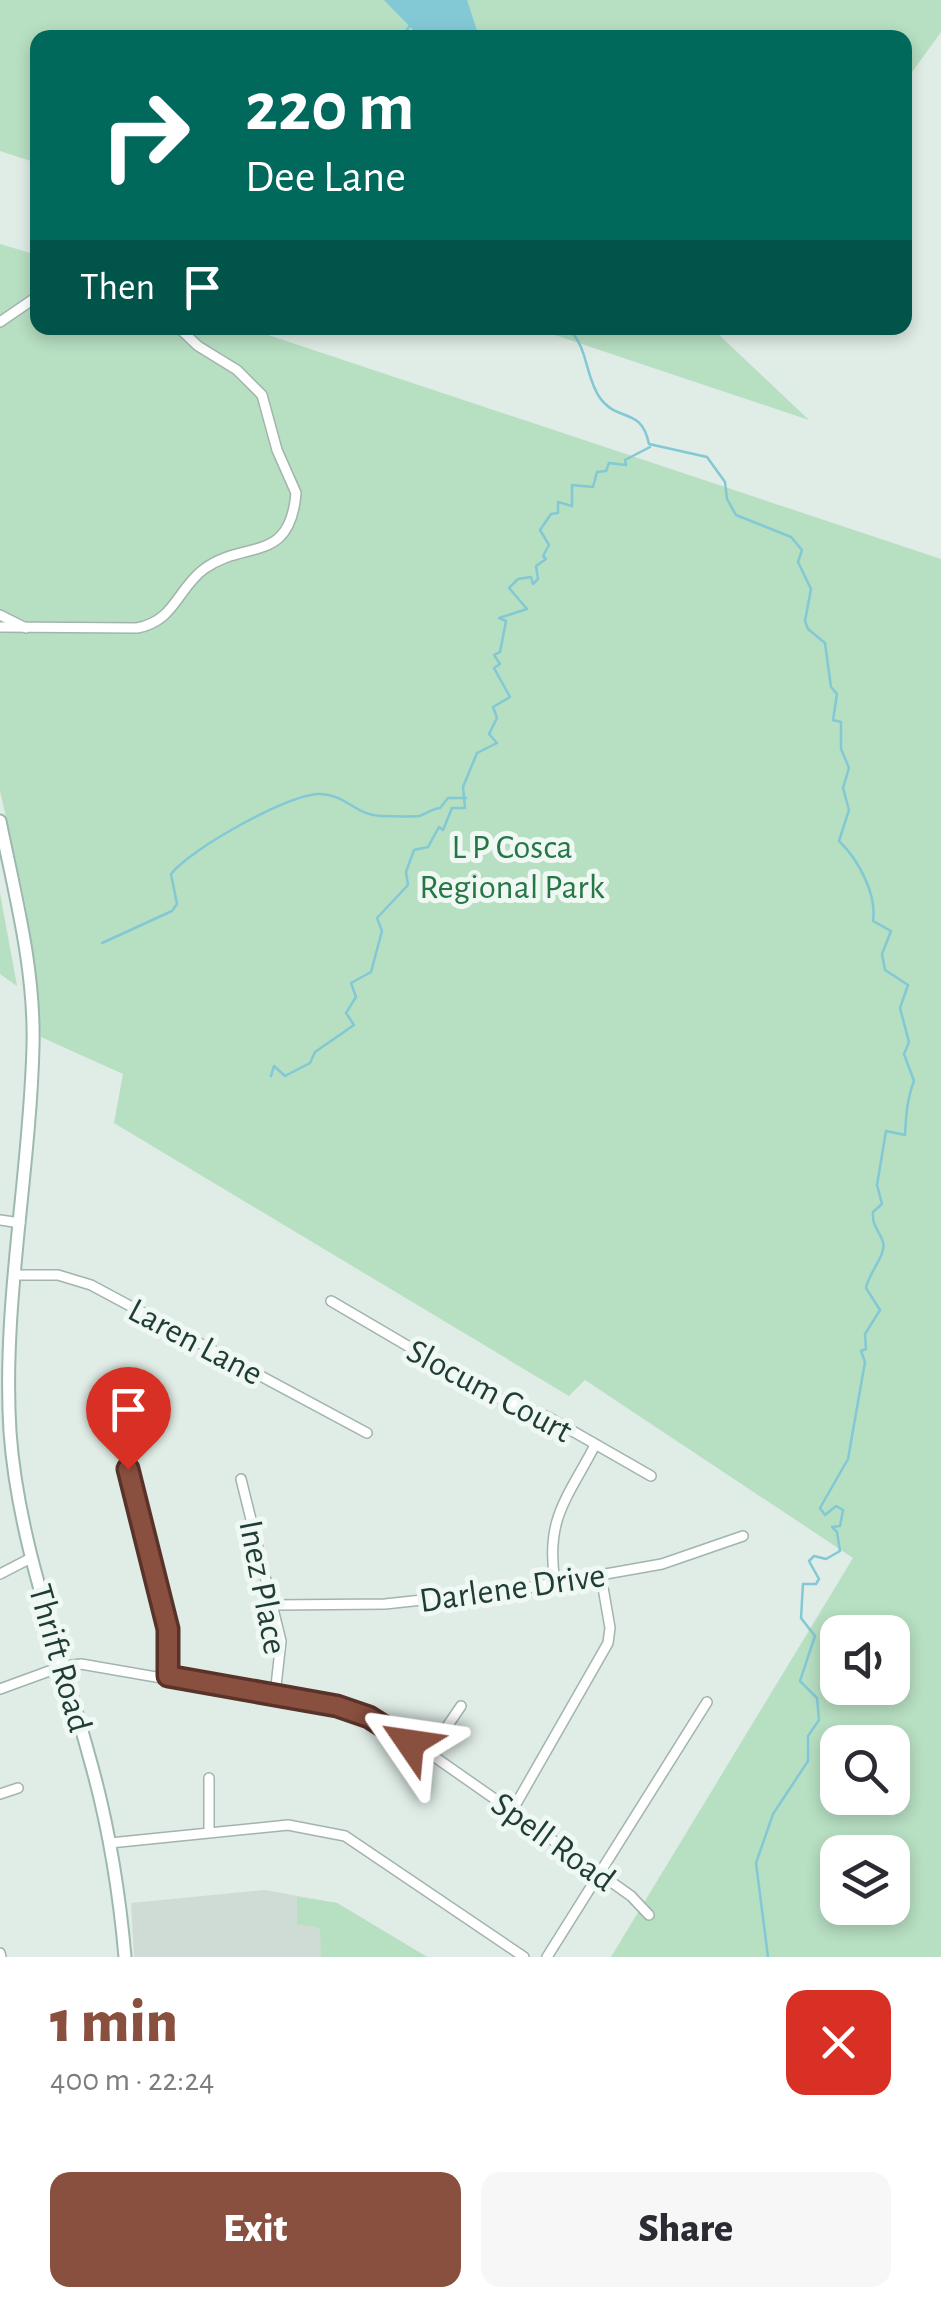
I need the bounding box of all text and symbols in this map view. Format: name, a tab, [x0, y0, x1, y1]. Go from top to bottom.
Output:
icon: right	[80, 70, 210, 200]
text: 220 m	[245, 73, 414, 143]
text: Dee Lane	[245, 155, 406, 200]
icon: arrive	[175, 260, 230, 315]
text: Then	[80, 269, 155, 307]
park label: L P Cosca Regional Park	[419, 830, 605, 905]
street label: Laren Lane	[123, 1293, 268, 1392]
street label: Slocum Court	[401, 1333, 578, 1449]
pin	[86, 1367, 171, 1470]
icon: arrive	[101, 1382, 156, 1437]
street label: Inez Place	[232, 1517, 293, 1657]
street label: Darlene Drive	[417, 1558, 607, 1619]
street label: Thrift Road	[22, 1581, 97, 1736]
map controls	[820, 1615, 910, 1925]
button: sound	[820, 1615, 910, 1705]
position arrow	[358, 1691, 462, 1795]
button: search	[820, 1725, 910, 1815]
street label: Spell Road	[485, 1786, 621, 1898]
button: layers	[820, 1835, 910, 1925]
button: close	[786, 1990, 891, 2095]
text: 1 min	[50, 1993, 178, 2053]
text: 400 m · 22:24	[50, 2064, 214, 2096]
button: Exit	[50, 2172, 461, 2287]
button: Share	[481, 2172, 891, 2287]

